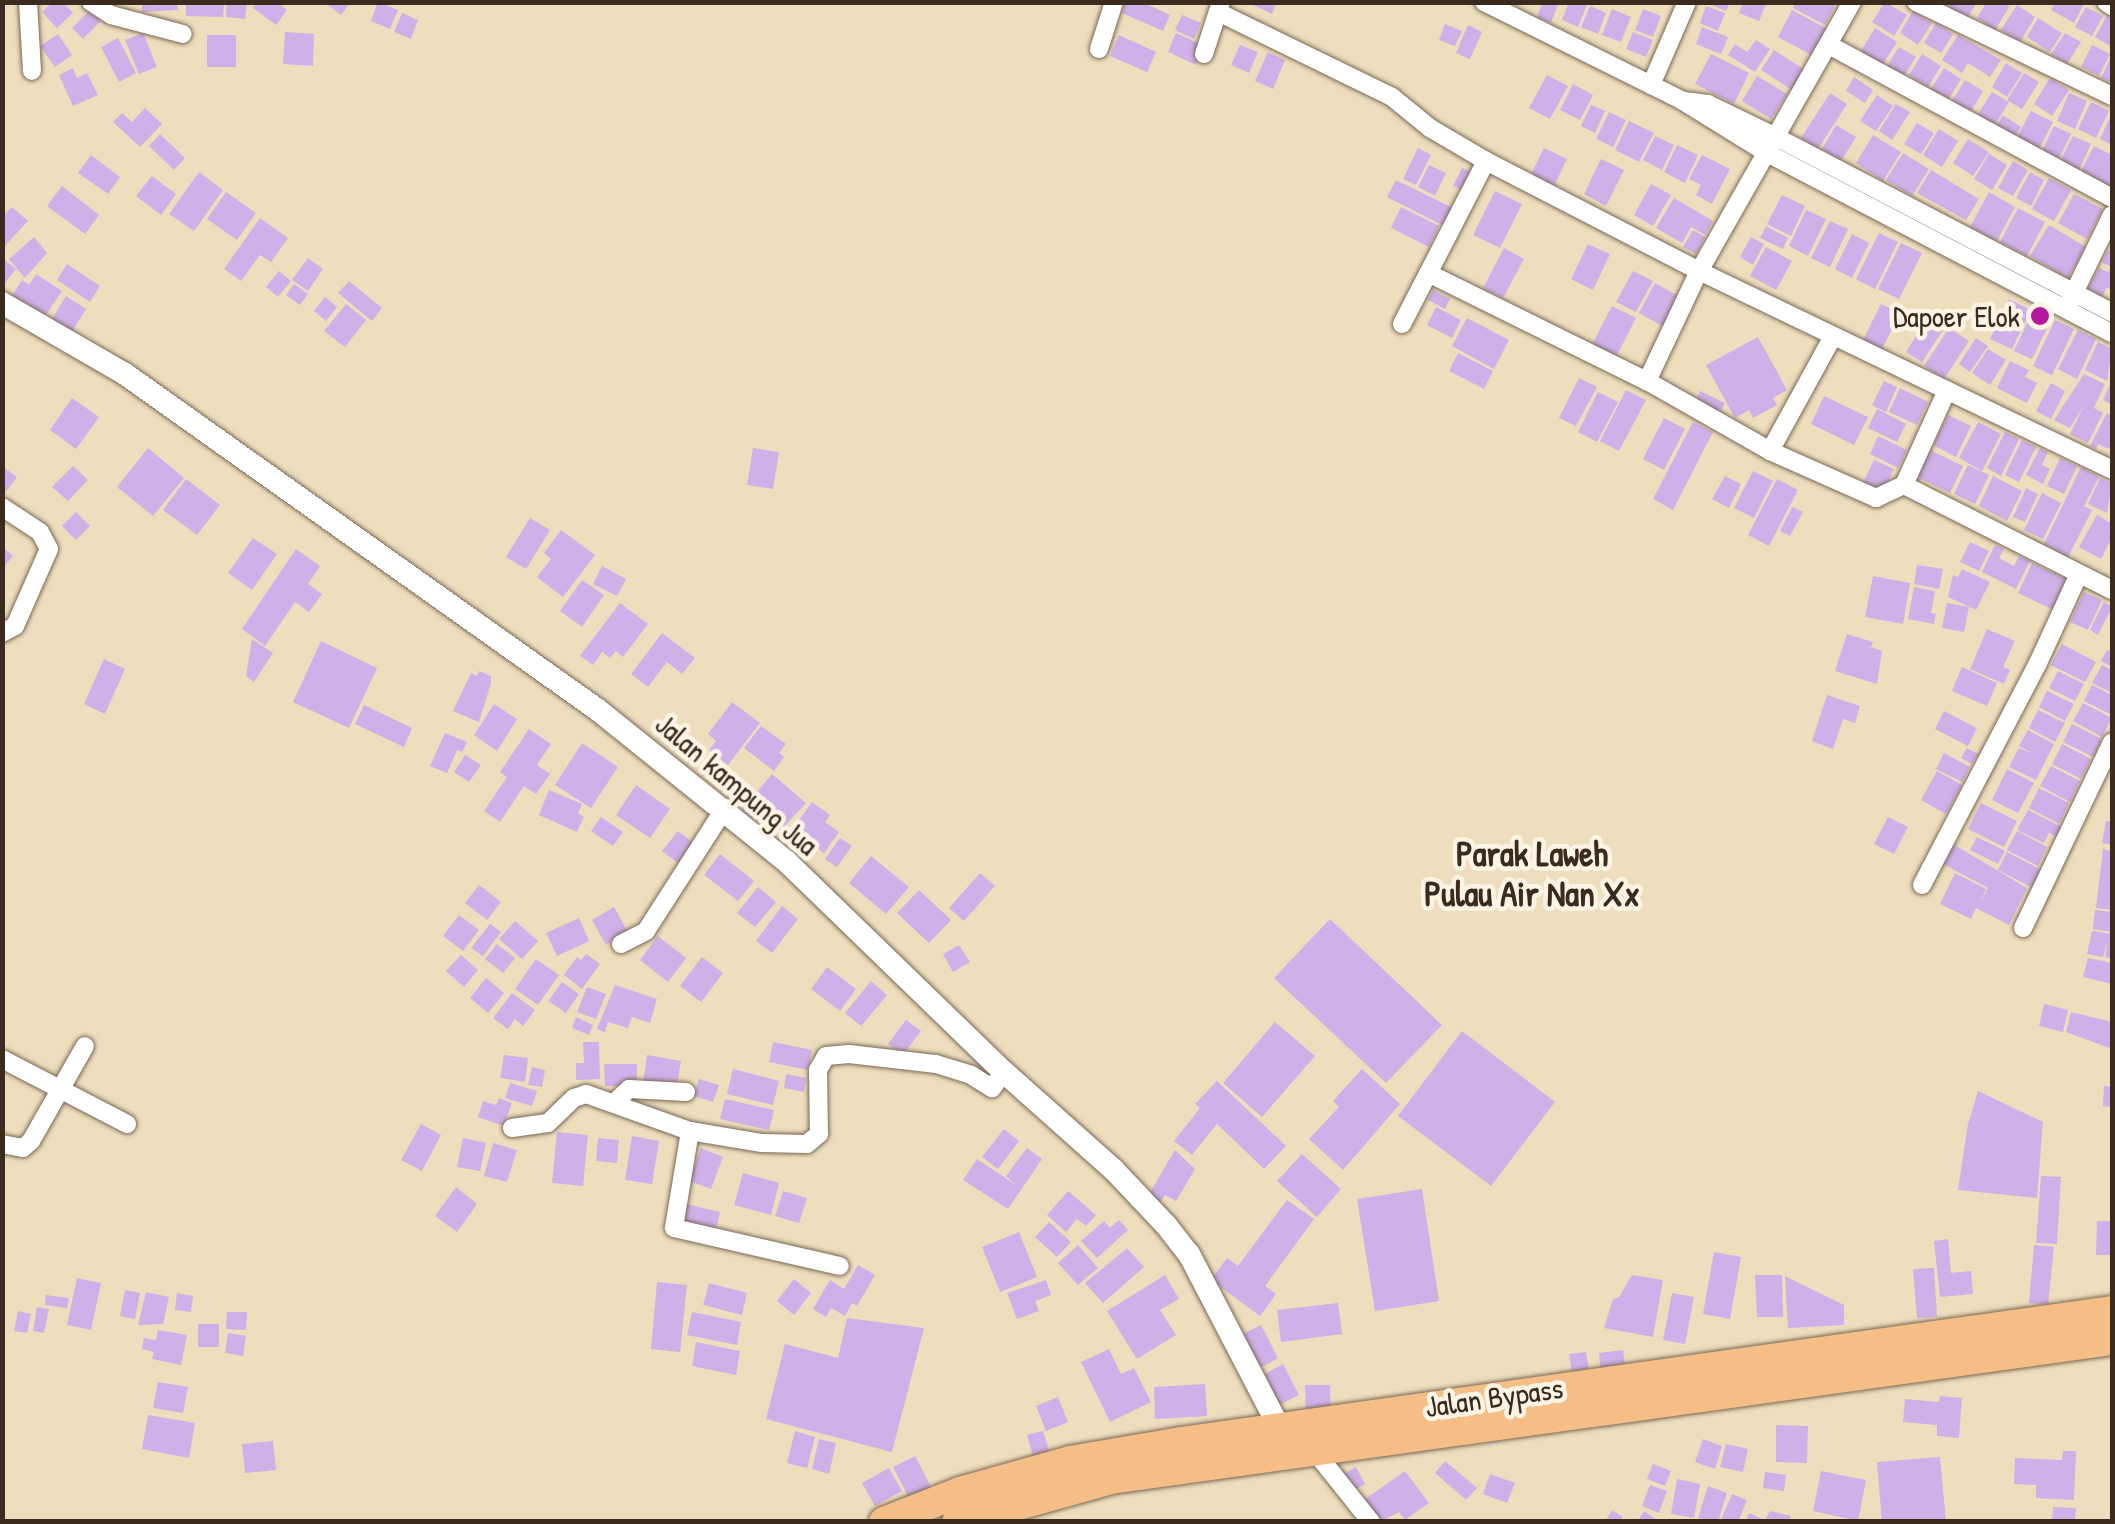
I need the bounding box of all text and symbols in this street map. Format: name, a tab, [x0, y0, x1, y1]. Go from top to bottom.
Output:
place label: Dapoer Elok	[1893, 298, 2020, 334]
marker: Dapoer Elok	[2029, 305, 2051, 327]
street label: Jalan kampung Jua	[648, 706, 826, 862]
district label: Parak Laweh Pulau Air Nan Xx	[1424, 833, 1640, 915]
street label: Jalan Bypass	[1423, 1370, 1565, 1424]

